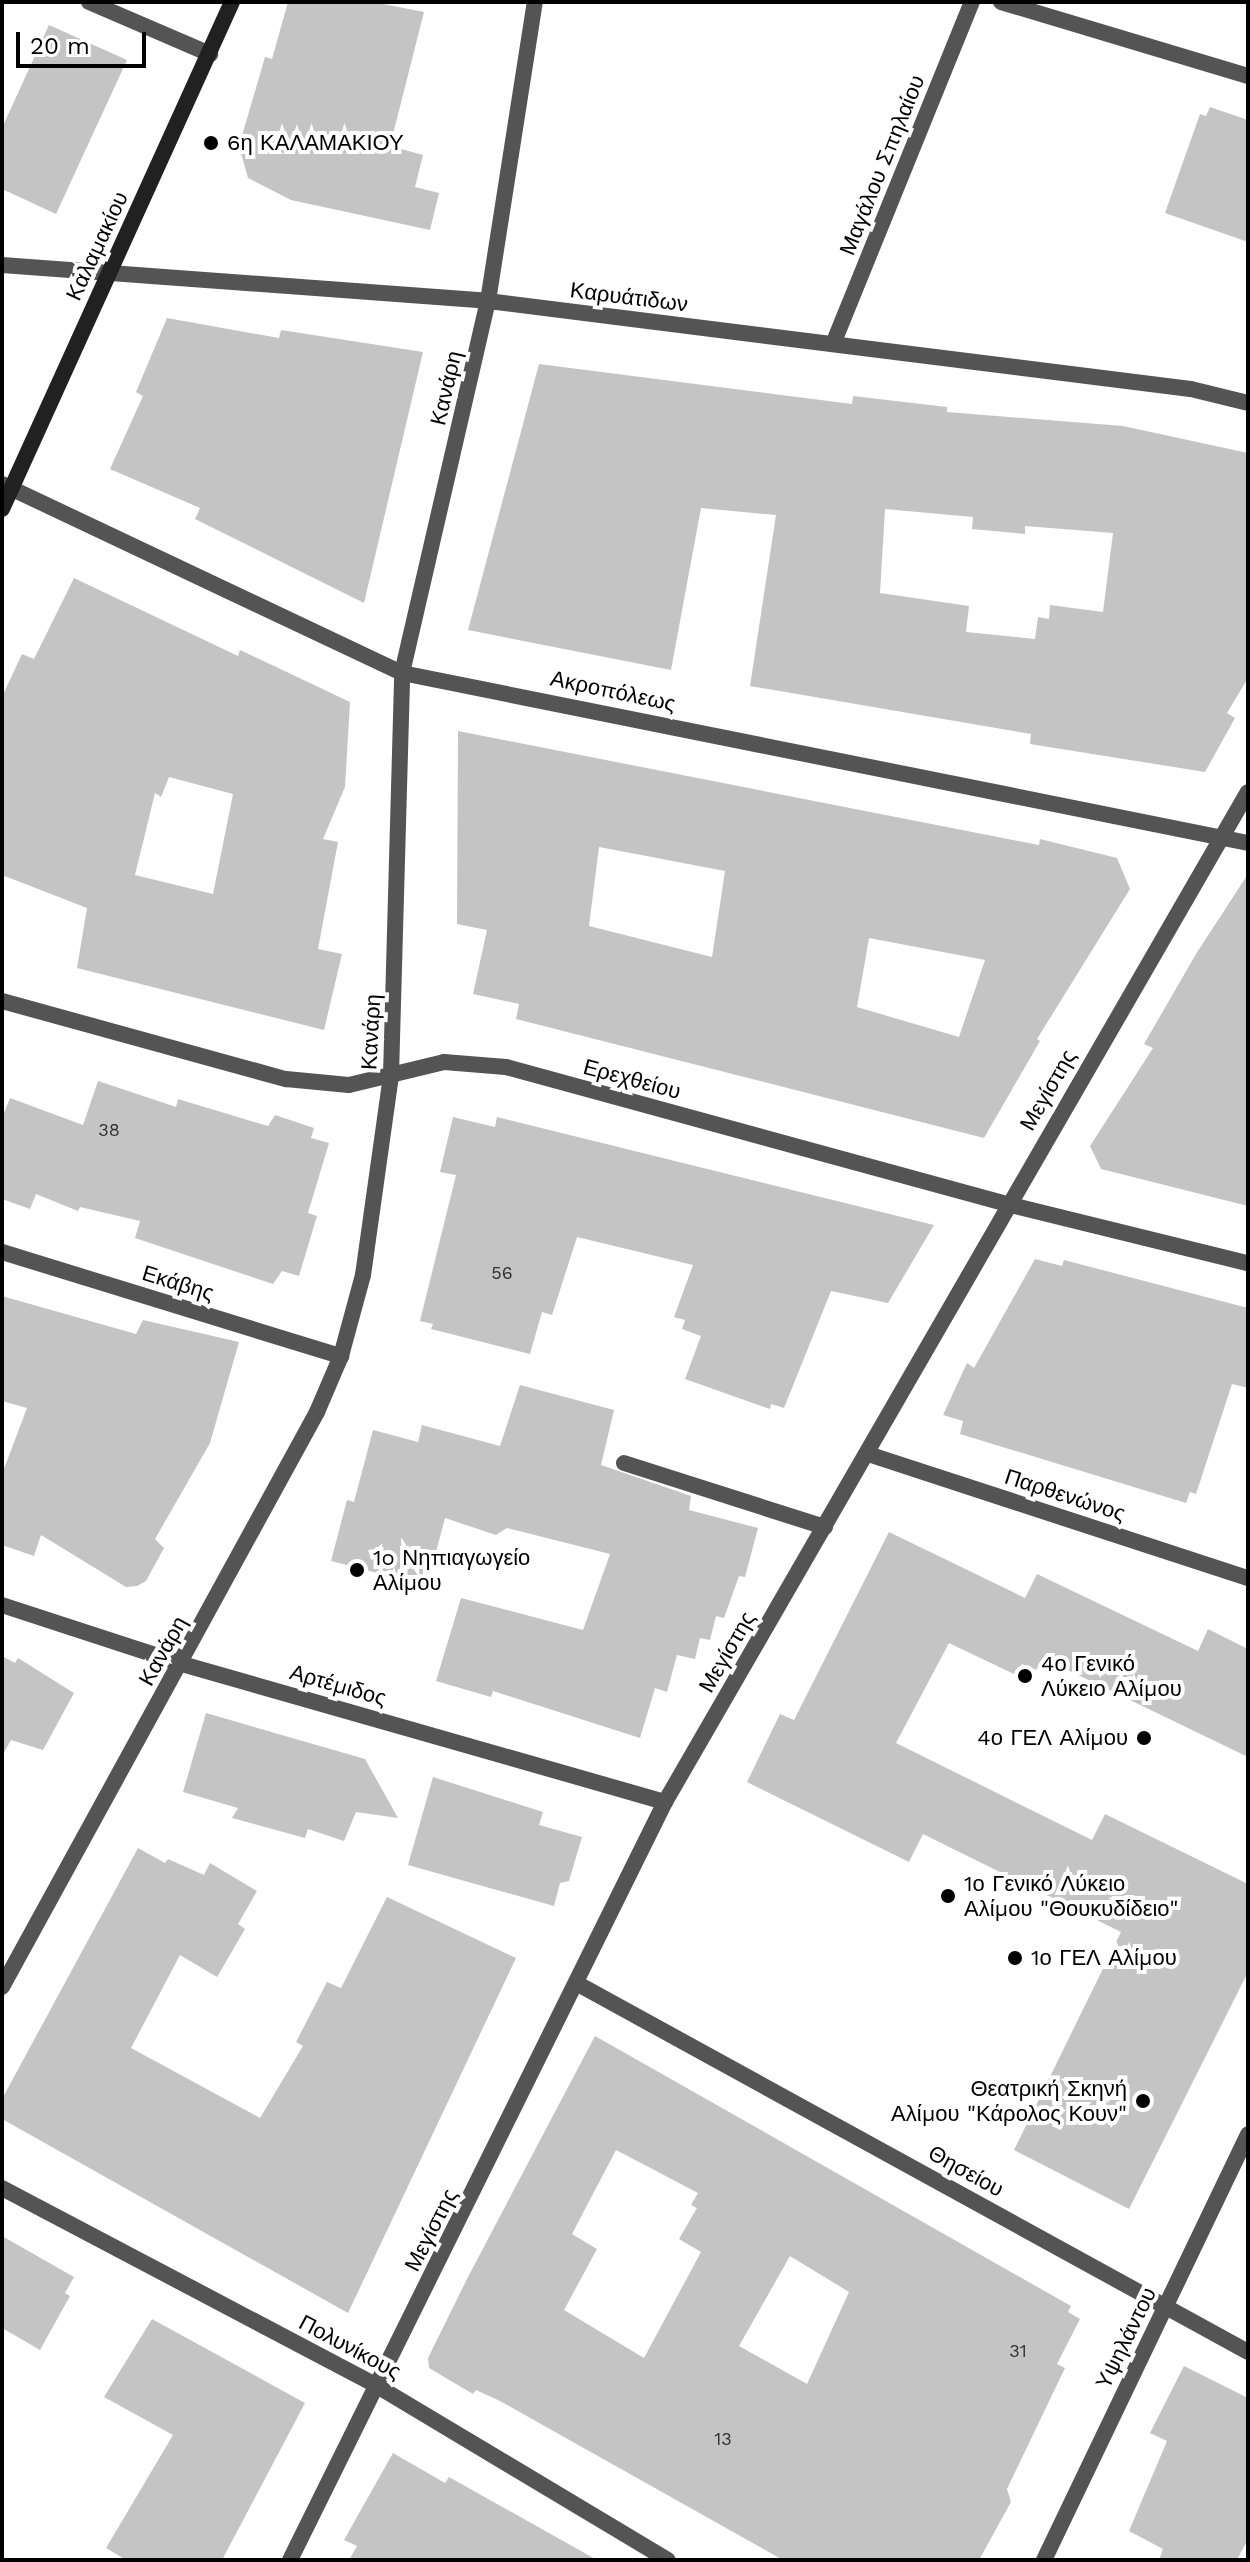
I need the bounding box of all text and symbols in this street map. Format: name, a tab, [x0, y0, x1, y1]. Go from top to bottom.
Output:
scale bar	[20, 16, 150, 66]
text: 20 m	[30, 32, 90, 60]
street label: Μαγάλου Σπηλαίου	[834, 71, 930, 259]
place label: 6η ΚΑΛΑΜΑΚΙΟΥ	[227, 130, 404, 156]
marker: 6η ΚΑΛΑΜΑΚΙΟΥ	[202, 134, 220, 152]
street label: Καλαμακίου	[60, 187, 134, 305]
street label: Καρυάτιδων	[569, 277, 689, 317]
street label: Κανάρη	[425, 348, 467, 428]
street label: Ακροπόλεως	[548, 665, 678, 717]
street label: Κανάρη	[356, 994, 386, 1070]
street label: Μεγίστης	[1014, 1045, 1082, 1135]
street label: Ερεχθείου	[580, 1053, 684, 1105]
house number: 38	[98, 1119, 120, 1141]
street label: Εκάβης	[139, 1260, 217, 1306]
house number: 56	[491, 1262, 513, 1284]
street label: Παρθενώνος	[1001, 1463, 1129, 1527]
place label: 1o Νηπιαγωγείο Αλίμου	[373, 1544, 530, 1596]
marker: 1o Νηπιαγωγείο Αλίμου	[348, 1561, 366, 1579]
street label: Μεγίστης	[693, 1607, 761, 1697]
street label: Κανάρη	[133, 1612, 193, 1690]
place label: 4ο Γενικό Λύκειο Αλίμου	[1041, 1650, 1182, 1702]
street label: Αρτέμιδος	[287, 1659, 389, 1711]
marker: 4ο Γενικό Λύκειο Αλίμου	[1016, 1667, 1034, 1685]
place label: 4ο ΓΕΛ Αλίμου	[977, 1725, 1128, 1751]
marker: 4ο ΓΕΛ Αλίμου	[1135, 1729, 1153, 1747]
place label: 1ο Γενικό Λύκειο Αλίμου "Θουκυδίδειο"	[964, 1870, 1178, 1922]
marker: 1ο Γενικό Λύκειο Αλίμου "Θουκυδίδειο"	[939, 1887, 957, 1905]
place label: 1ο ΓΕΛ Αλίμου	[1031, 1945, 1177, 1971]
marker: 1ο ΓΕΛ Αλίμου	[1006, 1949, 1024, 1967]
place label: Θεατρική Σκηνή Αλίμου "Κάρολος Κουν"	[891, 2075, 1127, 2126]
marker: Θεατρική Σκηνή Αλίμου "Κάρολος Κουν"	[1134, 2092, 1152, 2110]
street label: Θησείου	[924, 2140, 1008, 2202]
street label: Μεγίστης	[399, 2184, 463, 2276]
street label: Υψηλάντου	[1090, 2283, 1162, 2393]
street label: Πολυνίκους	[294, 2309, 406, 2385]
house number: 31	[1009, 2340, 1027, 2362]
house number: 13	[714, 2428, 732, 2450]

